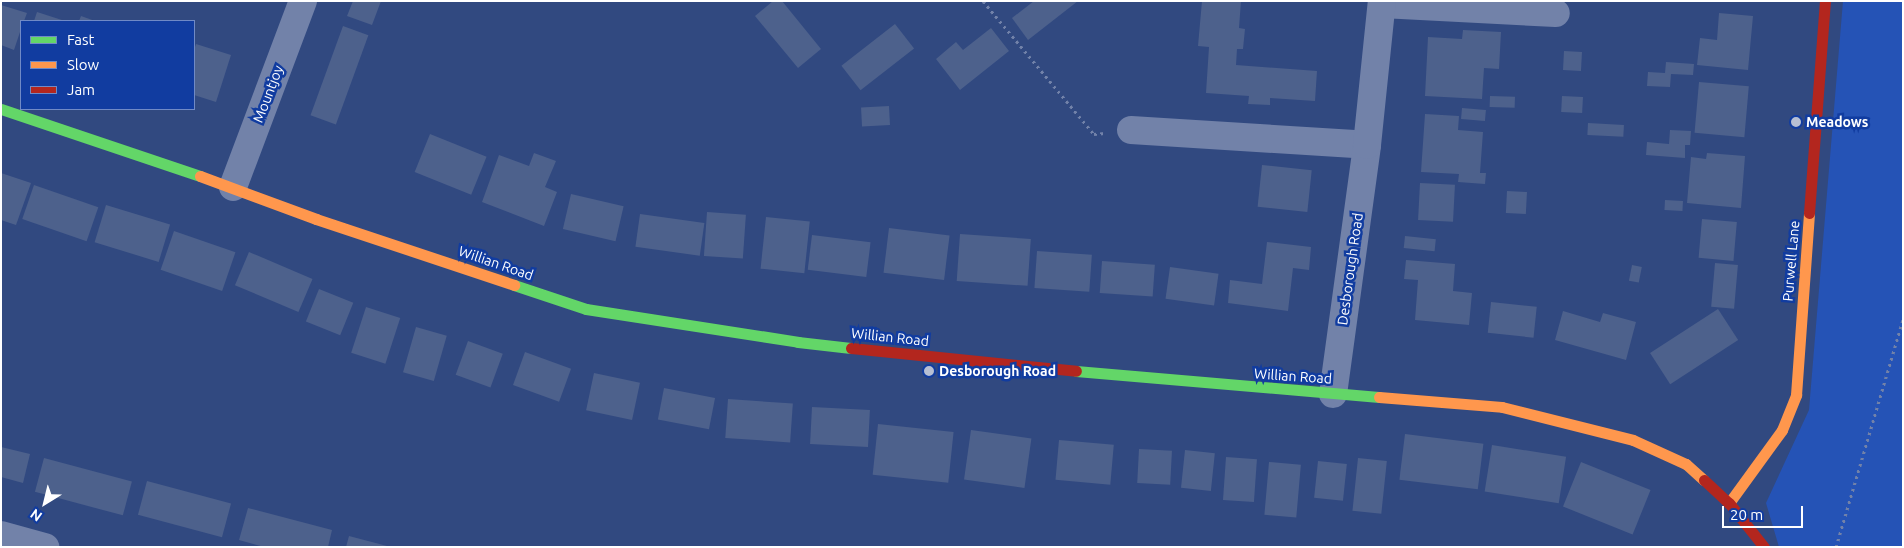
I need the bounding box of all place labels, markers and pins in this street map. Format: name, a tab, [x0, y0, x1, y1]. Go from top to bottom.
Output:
place label: Meadows	[1806, 114, 1868, 130]
marker: Meadows	[1790, 116, 1802, 128]
place label: Desborough Road	[939, 363, 1056, 379]
marker: Desborough Road	[923, 365, 935, 377]

